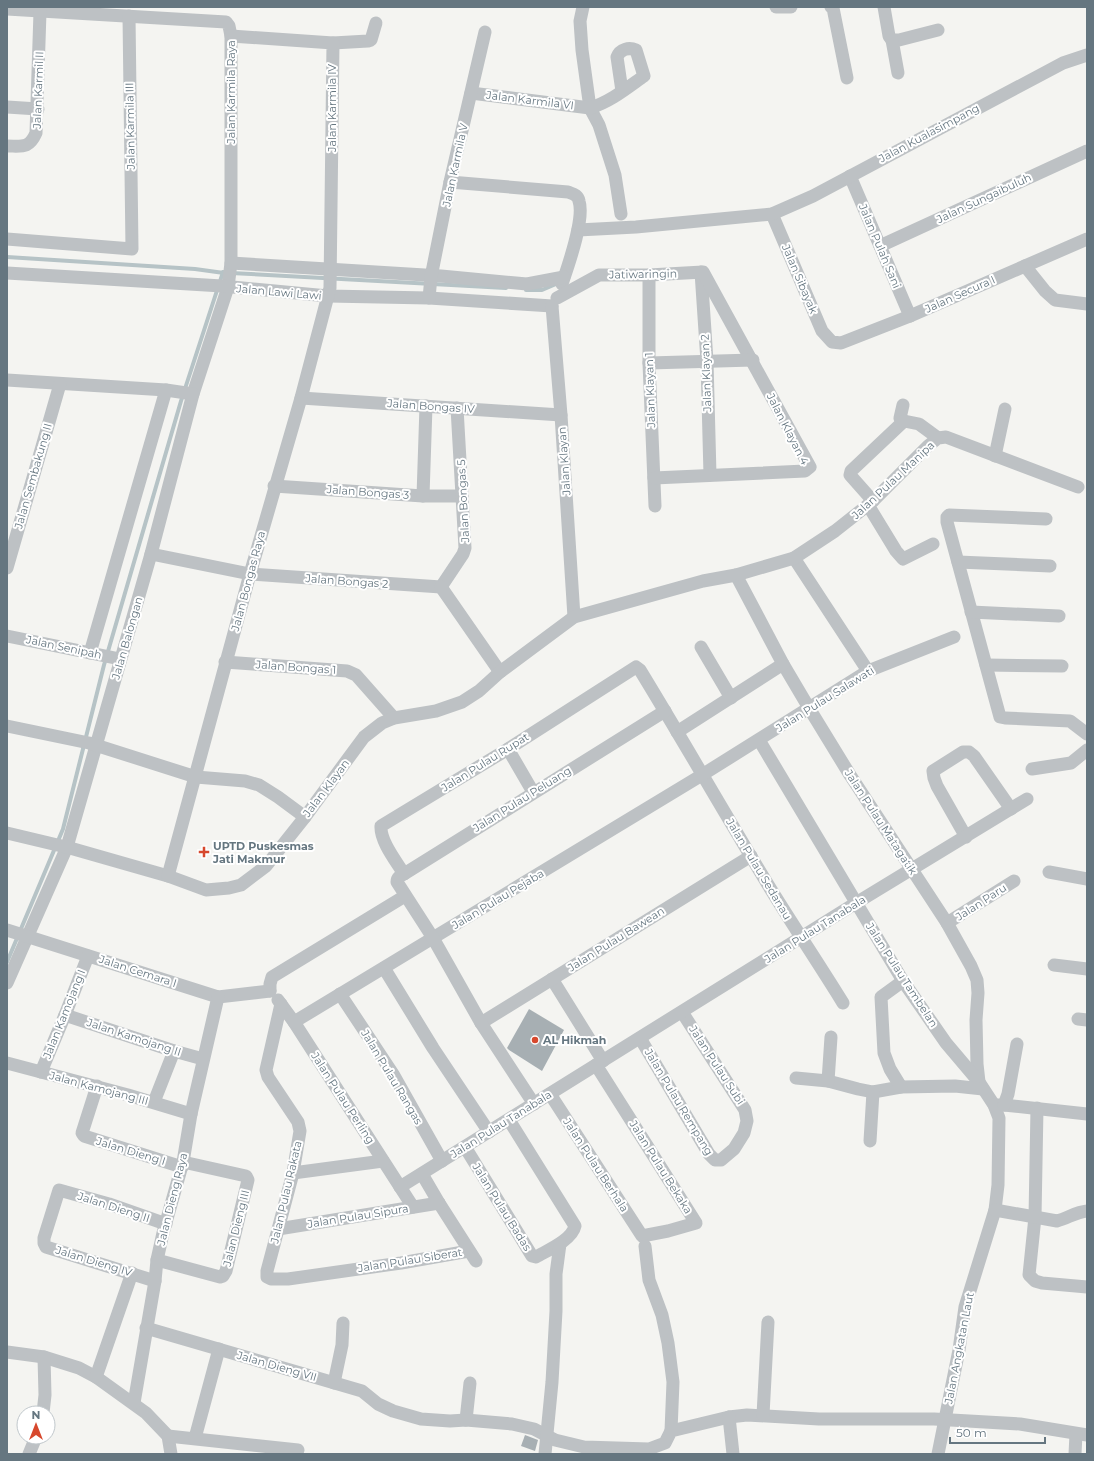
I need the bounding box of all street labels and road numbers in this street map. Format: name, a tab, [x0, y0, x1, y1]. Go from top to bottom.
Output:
street label: Jalan Karmila Raya	[224, 40, 238, 145]
street label: Jalan Karmil II	[30, 51, 46, 130]
street label: Jalan Karmila IV	[325, 64, 339, 153]
street label: Jalan Karmila III	[122, 82, 138, 171]
street label: Jalan Karmila VI	[484, 88, 575, 112]
street label: Jalan Kualasimpang	[876, 101, 982, 166]
street label: Jalan Karmila V	[439, 122, 471, 209]
street label: Jalan Sungaibuluh	[933, 170, 1034, 227]
street label: Jalan Pulah Sani	[855, 201, 904, 290]
street label: Jalan Sibayak	[779, 241, 821, 316]
street label: Jatiwaringin	[608, 266, 677, 282]
street label: Jalan Secura I	[922, 272, 997, 316]
street label: Jalan Lawi Lawi	[235, 281, 322, 303]
street label: Jalan Klayan 2	[698, 334, 714, 413]
street label: Jalan Klayan 1	[642, 352, 658, 429]
street label: Jalan Klayan 4	[763, 390, 812, 468]
street label: Jalan Bongas IV	[386, 396, 475, 416]
street label: Jalan Sembakung II	[11, 422, 55, 531]
street label: Jalan Klayan	[555, 426, 573, 497]
street label: Jalan Pulau Manipa	[848, 438, 937, 523]
street label: Jalan Bongas 5	[454, 459, 472, 544]
street label: Jalan Bongas 3	[325, 482, 410, 502]
street label: Jalan Bongas Raya	[228, 529, 268, 634]
street label: Jalan Bongas 2	[304, 571, 389, 591]
street label: Jalan Balongan	[108, 595, 145, 682]
street label: Jalan Senipah	[24, 632, 103, 662]
street label: Jalan Bongas 1	[254, 657, 337, 677]
street label: Jalan Pulau Salawati	[773, 663, 877, 735]
street label: Jalan Pulau Rupat	[438, 729, 532, 795]
street label: Jalan Klayan	[299, 756, 352, 820]
street label: Jalan Pulau Peluang	[470, 763, 574, 835]
street label: Jalan Pulau Matagatik	[841, 766, 920, 878]
street label: Jalan Pulau Sedanau	[723, 815, 795, 922]
street label: Jalan Pulau Pejaba	[449, 866, 546, 932]
street label: Jalan Paru	[952, 880, 1009, 924]
street label: Jalan Pulau Tanabala	[761, 892, 868, 966]
street label: Jalan Pulau Bawean	[564, 904, 667, 975]
street label: Jalan Pulau Tambelan	[862, 919, 941, 1030]
street label: Jalan Cemara I	[96, 952, 179, 990]
street label: Jalan Kamojang I	[39, 967, 88, 1062]
street label: Jalan Kamojang II	[84, 1015, 183, 1059]
street label: Jalan Pulau Subi	[686, 1022, 748, 1107]
street label: Jalan Pulau Rangas	[358, 1026, 426, 1127]
street label: Jalan Pulau Rempang	[641, 1045, 716, 1158]
street label: Jalan Pulau Perling	[308, 1049, 378, 1146]
street label: Jalan Kamojang III	[47, 1068, 150, 1108]
street label: Jalan Pulau Tanabala	[447, 1087, 554, 1161]
street label: Jalan Pulau Berhala	[560, 1114, 632, 1215]
street label: Jalan Pulau Bekaka	[626, 1117, 695, 1216]
street label: Jalan Dieng I	[94, 1134, 167, 1168]
street label: Jalan Pulau Rakata	[267, 1139, 305, 1246]
street label: Jalan Dieng Raya	[154, 1151, 190, 1248]
street label: Jalan Pulau Badas	[469, 1160, 535, 1254]
street label: Jalan Dieng II	[75, 1188, 152, 1225]
street label: Jalan Dieng III	[219, 1188, 252, 1269]
street label: Jalan Pulau Sipura	[306, 1201, 409, 1231]
street label: Jalan Dieng IV	[53, 1242, 134, 1279]
street label: Jalan Pulau Siberat	[356, 1245, 464, 1275]
street label: Jalan Angkatan Laut	[941, 1290, 977, 1406]
street label: Jalan Dieng VII	[234, 1348, 319, 1384]

